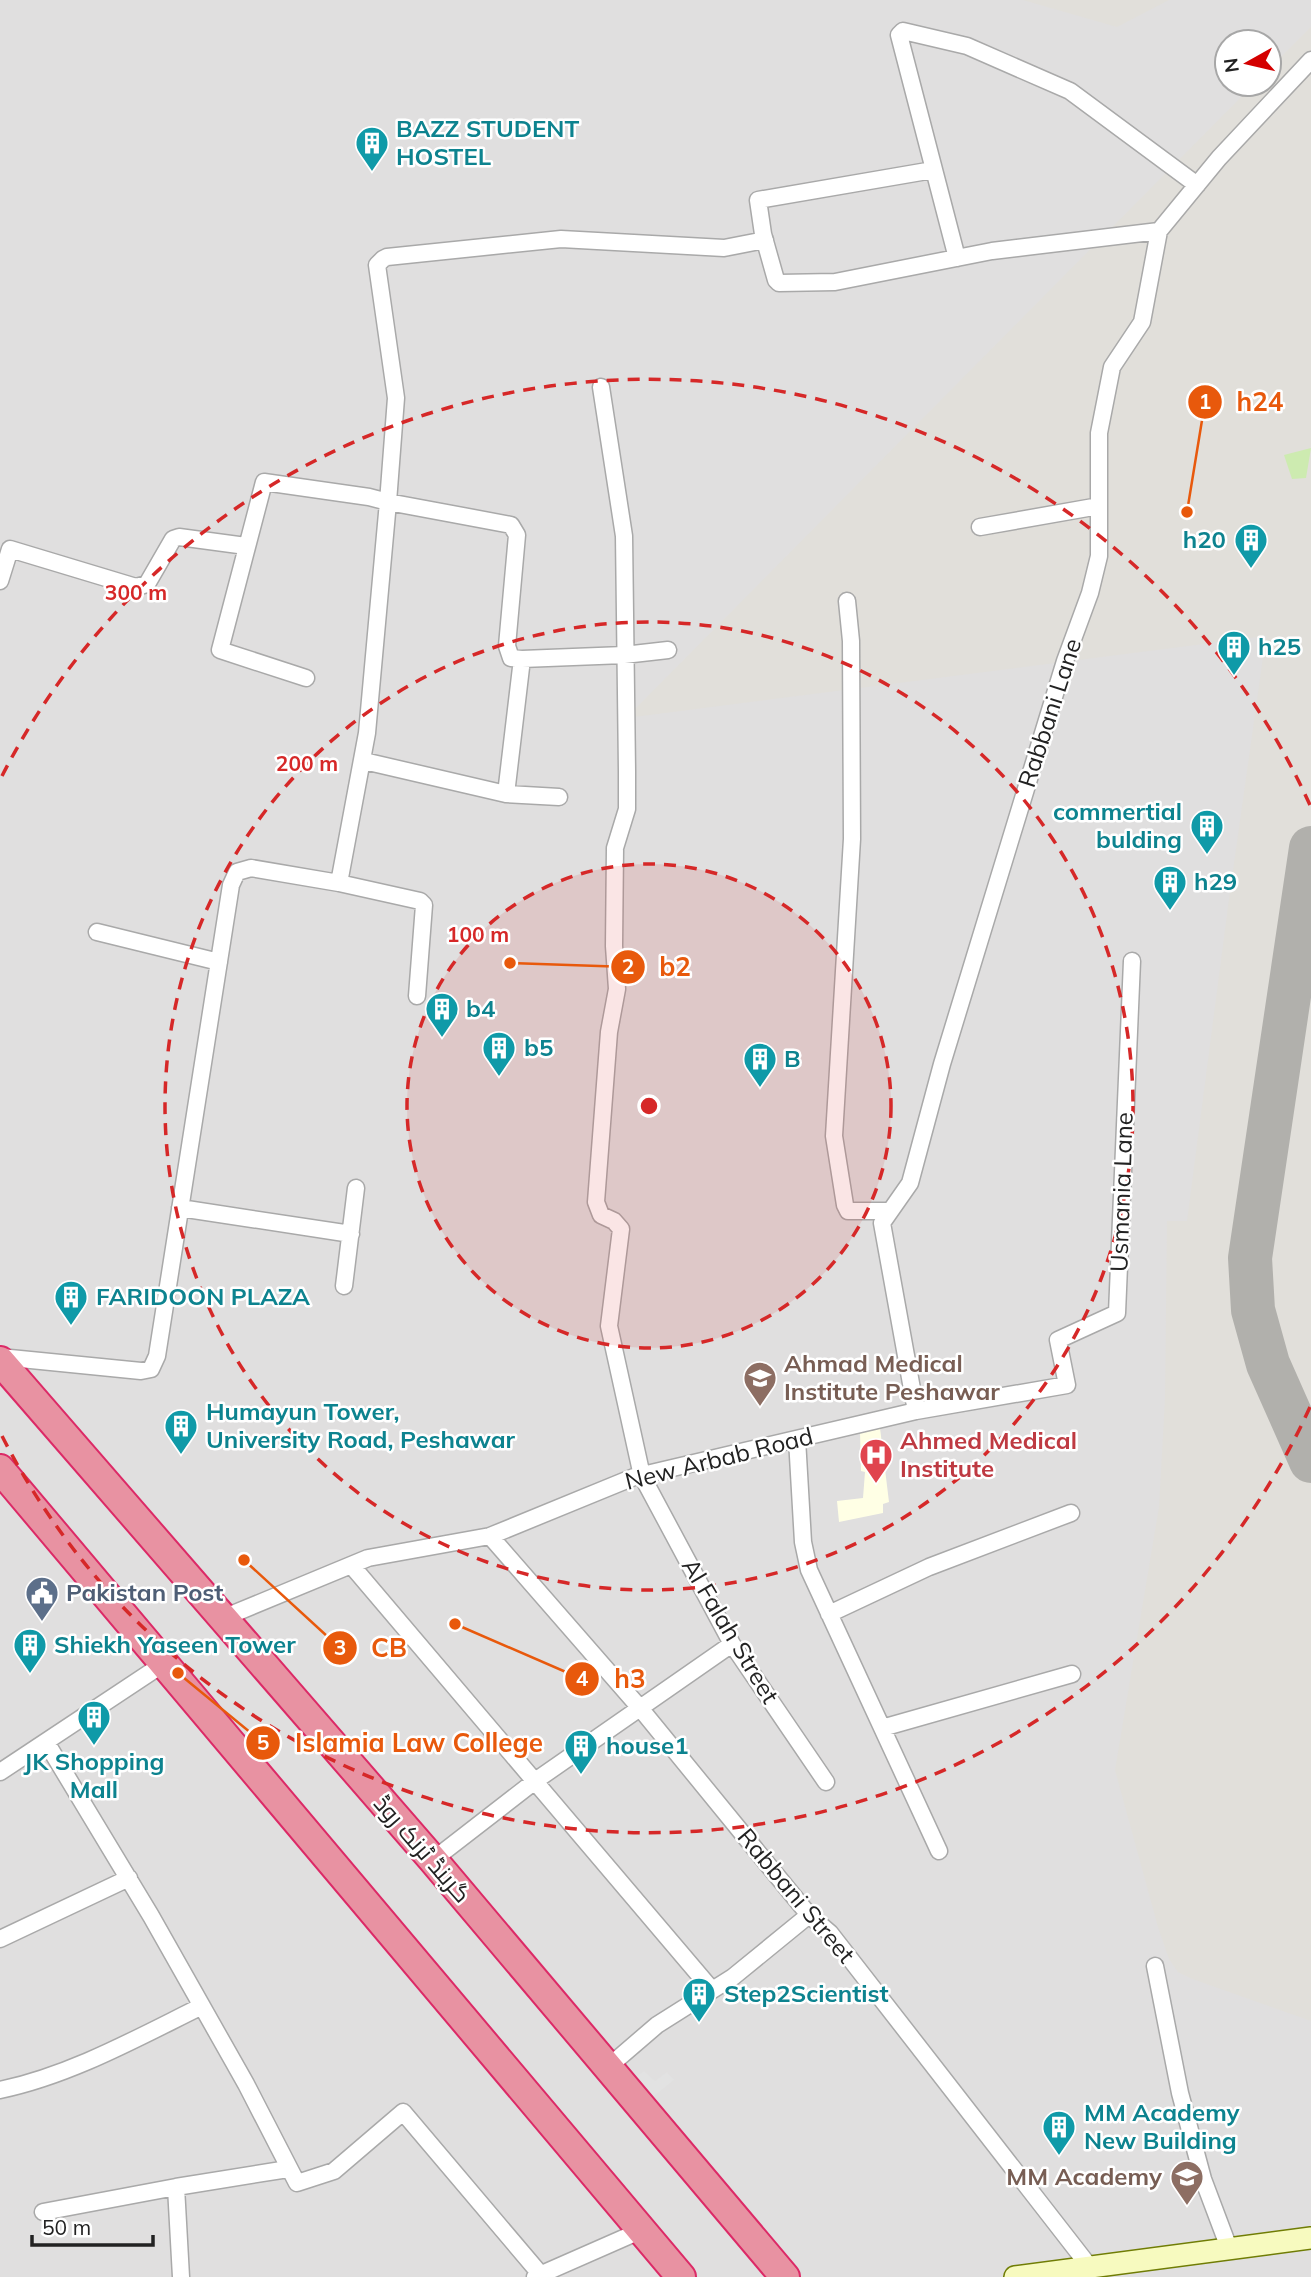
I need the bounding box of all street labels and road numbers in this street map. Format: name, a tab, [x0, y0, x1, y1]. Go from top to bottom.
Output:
street label: Rabbani Lane	[1011, 634, 1087, 791]
street label: Usmania Lane	[1103, 1112, 1139, 1272]
street label: New Arbab Road	[622, 1420, 816, 1496]
street label: Al Falah Street	[676, 1553, 786, 1708]
street label: گرینڈ ٹرنک روڈ	[368, 1788, 478, 1908]
street label: Rabbani Street	[732, 1822, 862, 1969]

